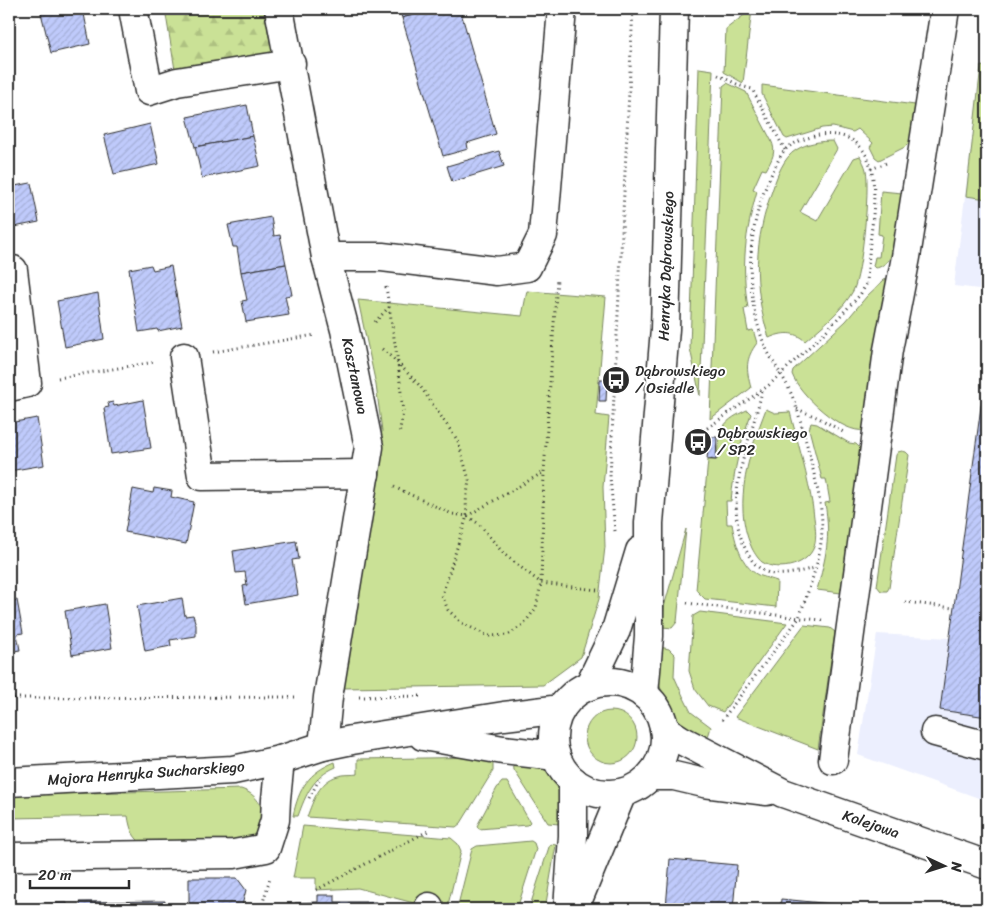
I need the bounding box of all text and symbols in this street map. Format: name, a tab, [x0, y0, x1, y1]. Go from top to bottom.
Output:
street label: Henryka Dąbrowskiego	[650, 190, 682, 341]
street label: Kasztanowa	[334, 335, 376, 417]
place label: Dąbrowskiego / Osiedle	[635, 358, 726, 401]
bus stop icon: Dąbrowskiego / Osiedle	[601, 365, 631, 395]
place label: Dąbrowskiego / SP2	[717, 420, 808, 463]
bus stop icon: Dąbrowskiego / SP2	[683, 427, 713, 457]
street label: Majora Henryka Sucharskiego	[47, 753, 246, 793]
street label: Kolejowa	[839, 802, 904, 846]
north arrow	[918, 840, 968, 890]
scale bar	[30, 858, 129, 890]
text: N	[944, 860, 969, 873]
text: 20 m	[38, 862, 72, 888]

